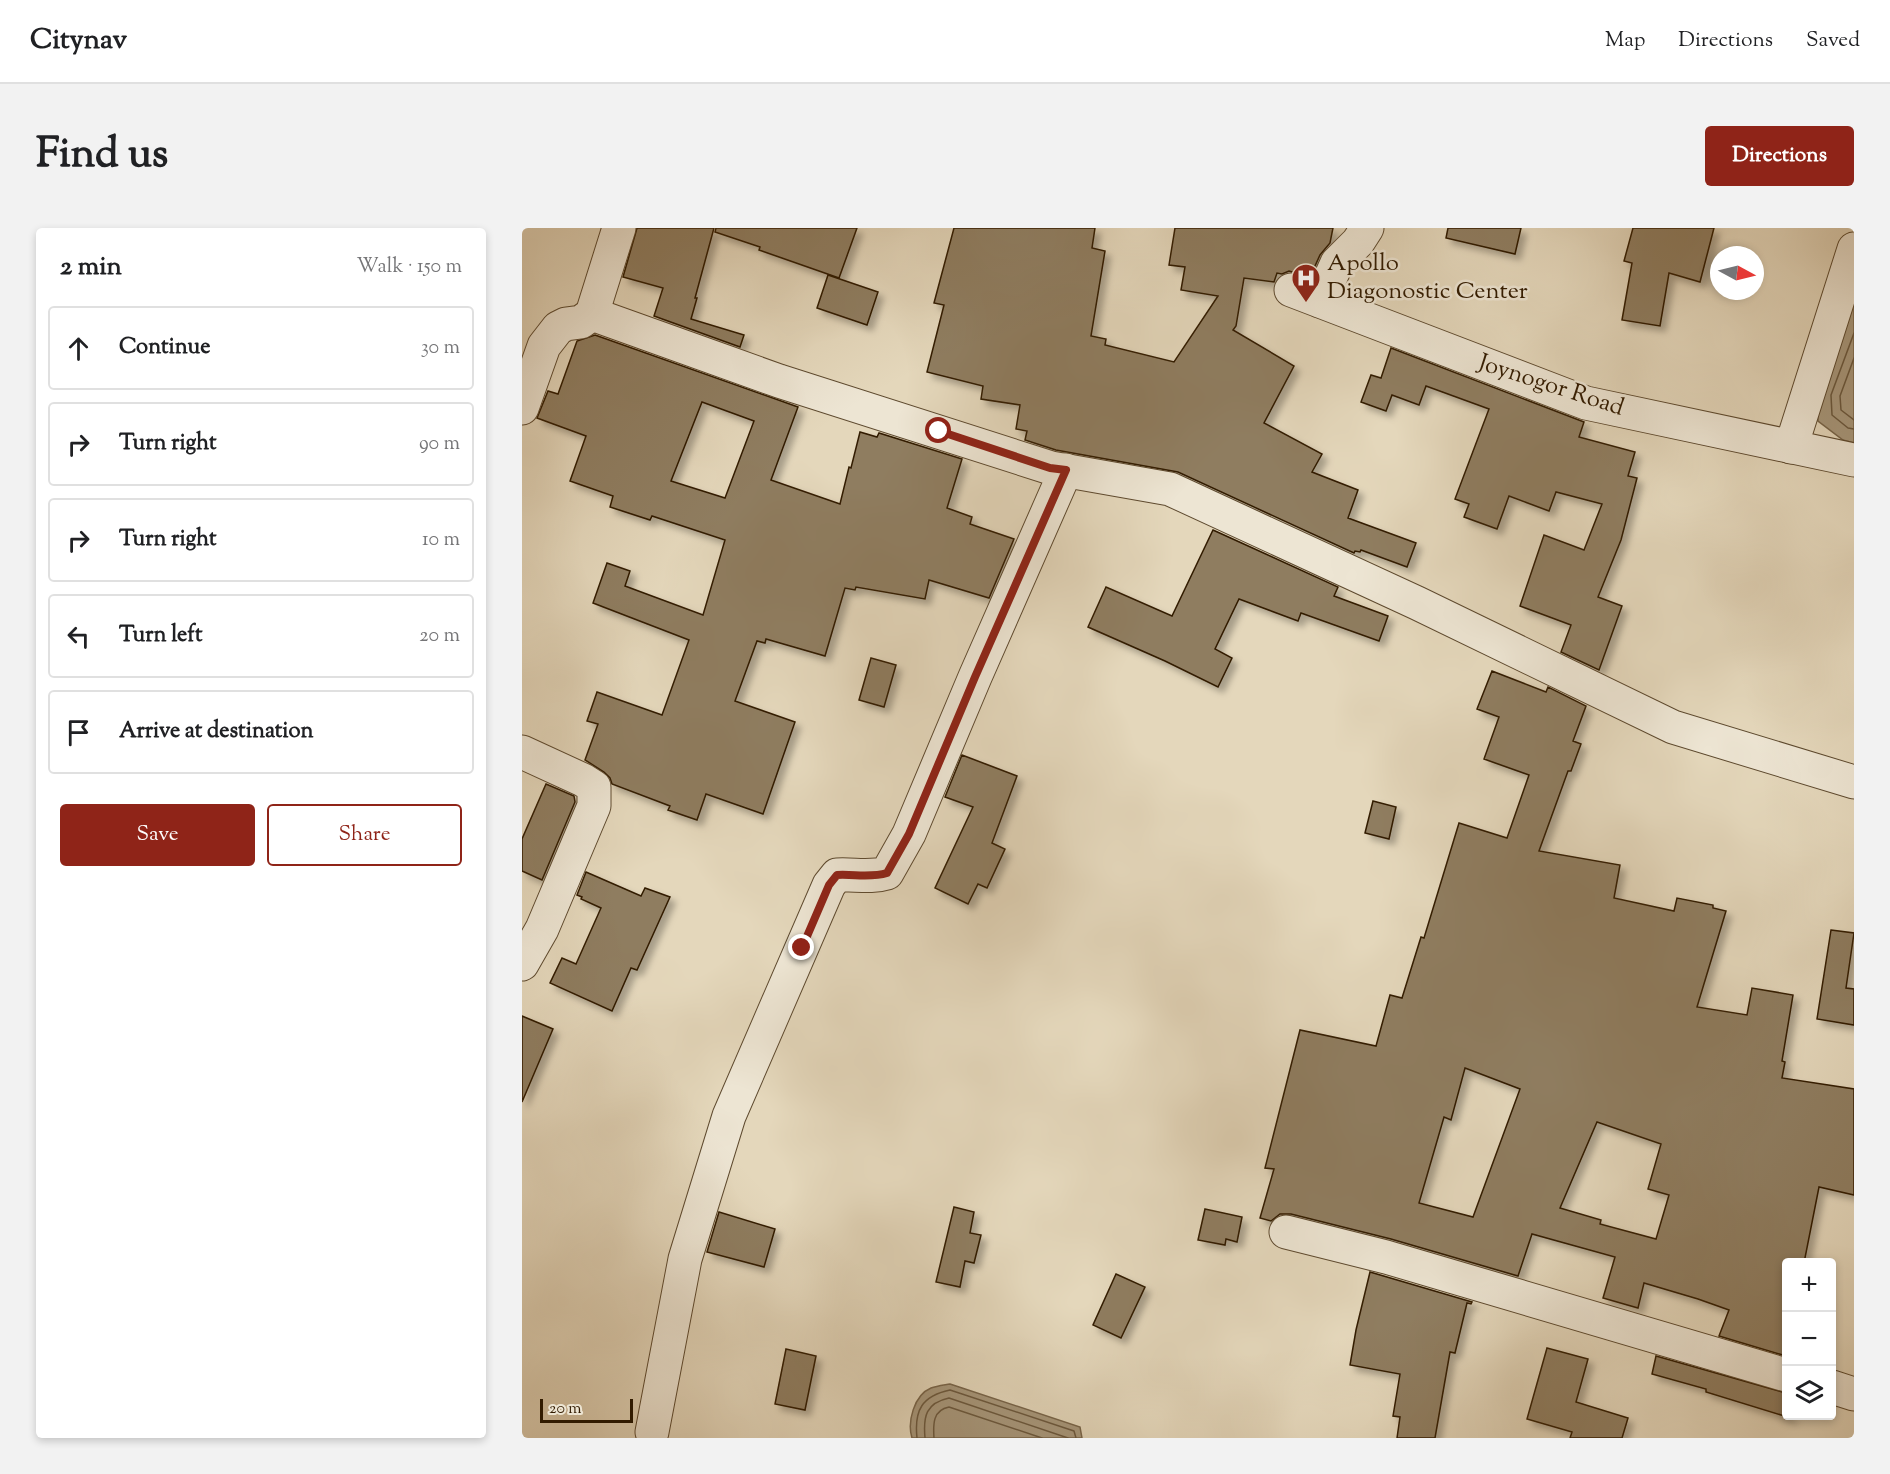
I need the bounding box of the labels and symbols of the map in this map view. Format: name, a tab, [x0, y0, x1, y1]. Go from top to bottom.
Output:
north arrow	[1710, 246, 1764, 300]
place label: Apollo Diagonostic Center	[1327, 247, 1528, 309]
hospital icon: Apollo Diagonostic Center	[1290, 262, 1322, 304]
street label: Joynogor Road	[1472, 346, 1629, 426]
route start	[925, 417, 951, 443]
route end	[788, 934, 814, 960]
scale bar	[540, 1396, 633, 1424]

